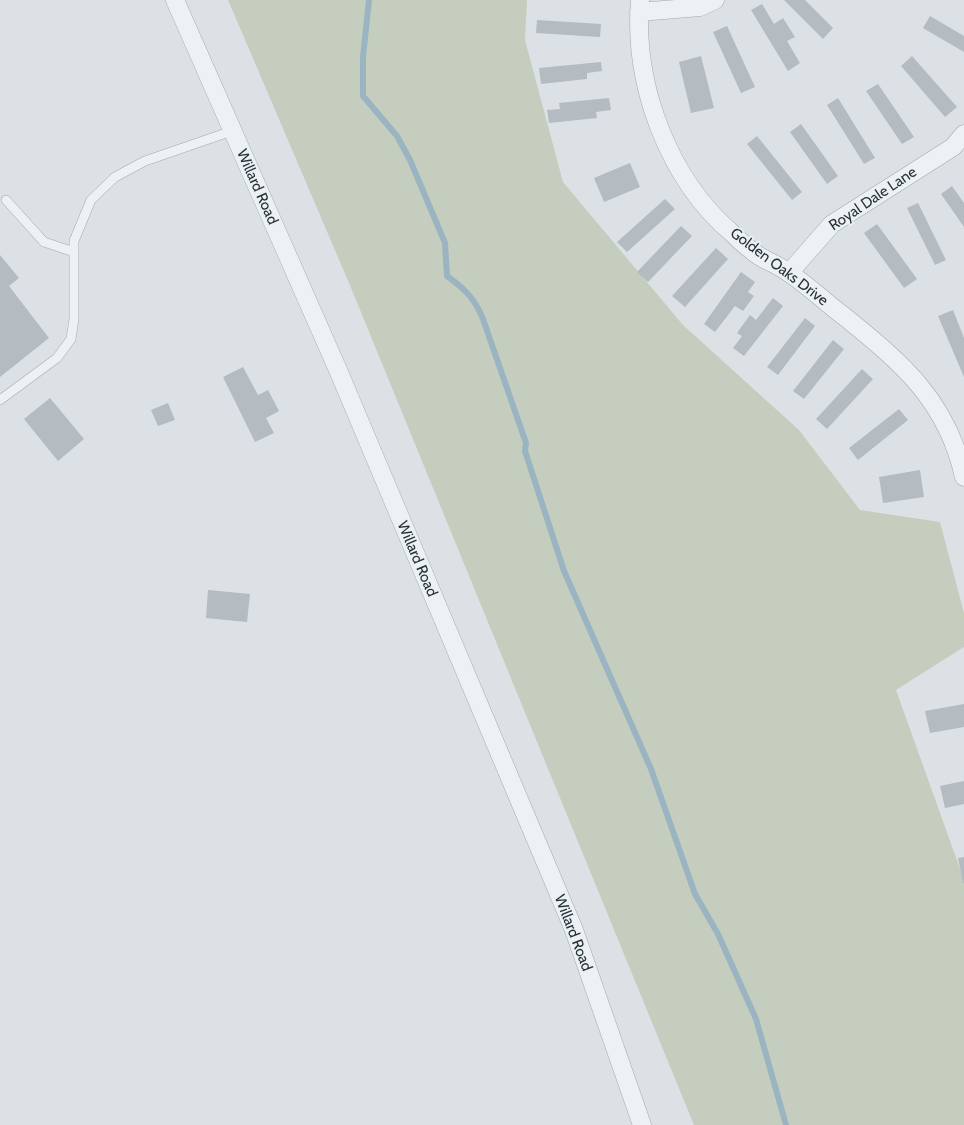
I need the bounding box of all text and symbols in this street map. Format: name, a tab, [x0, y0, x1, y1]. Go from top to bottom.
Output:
street label: Willard Road	[232, 147, 282, 227]
street label: Royal Dale Lane	[826, 163, 920, 235]
street label: Golden Oaks Drive	[726, 224, 832, 310]
street label: Willard Road	[393, 518, 441, 600]
street label: Willard Road	[550, 892, 596, 974]

